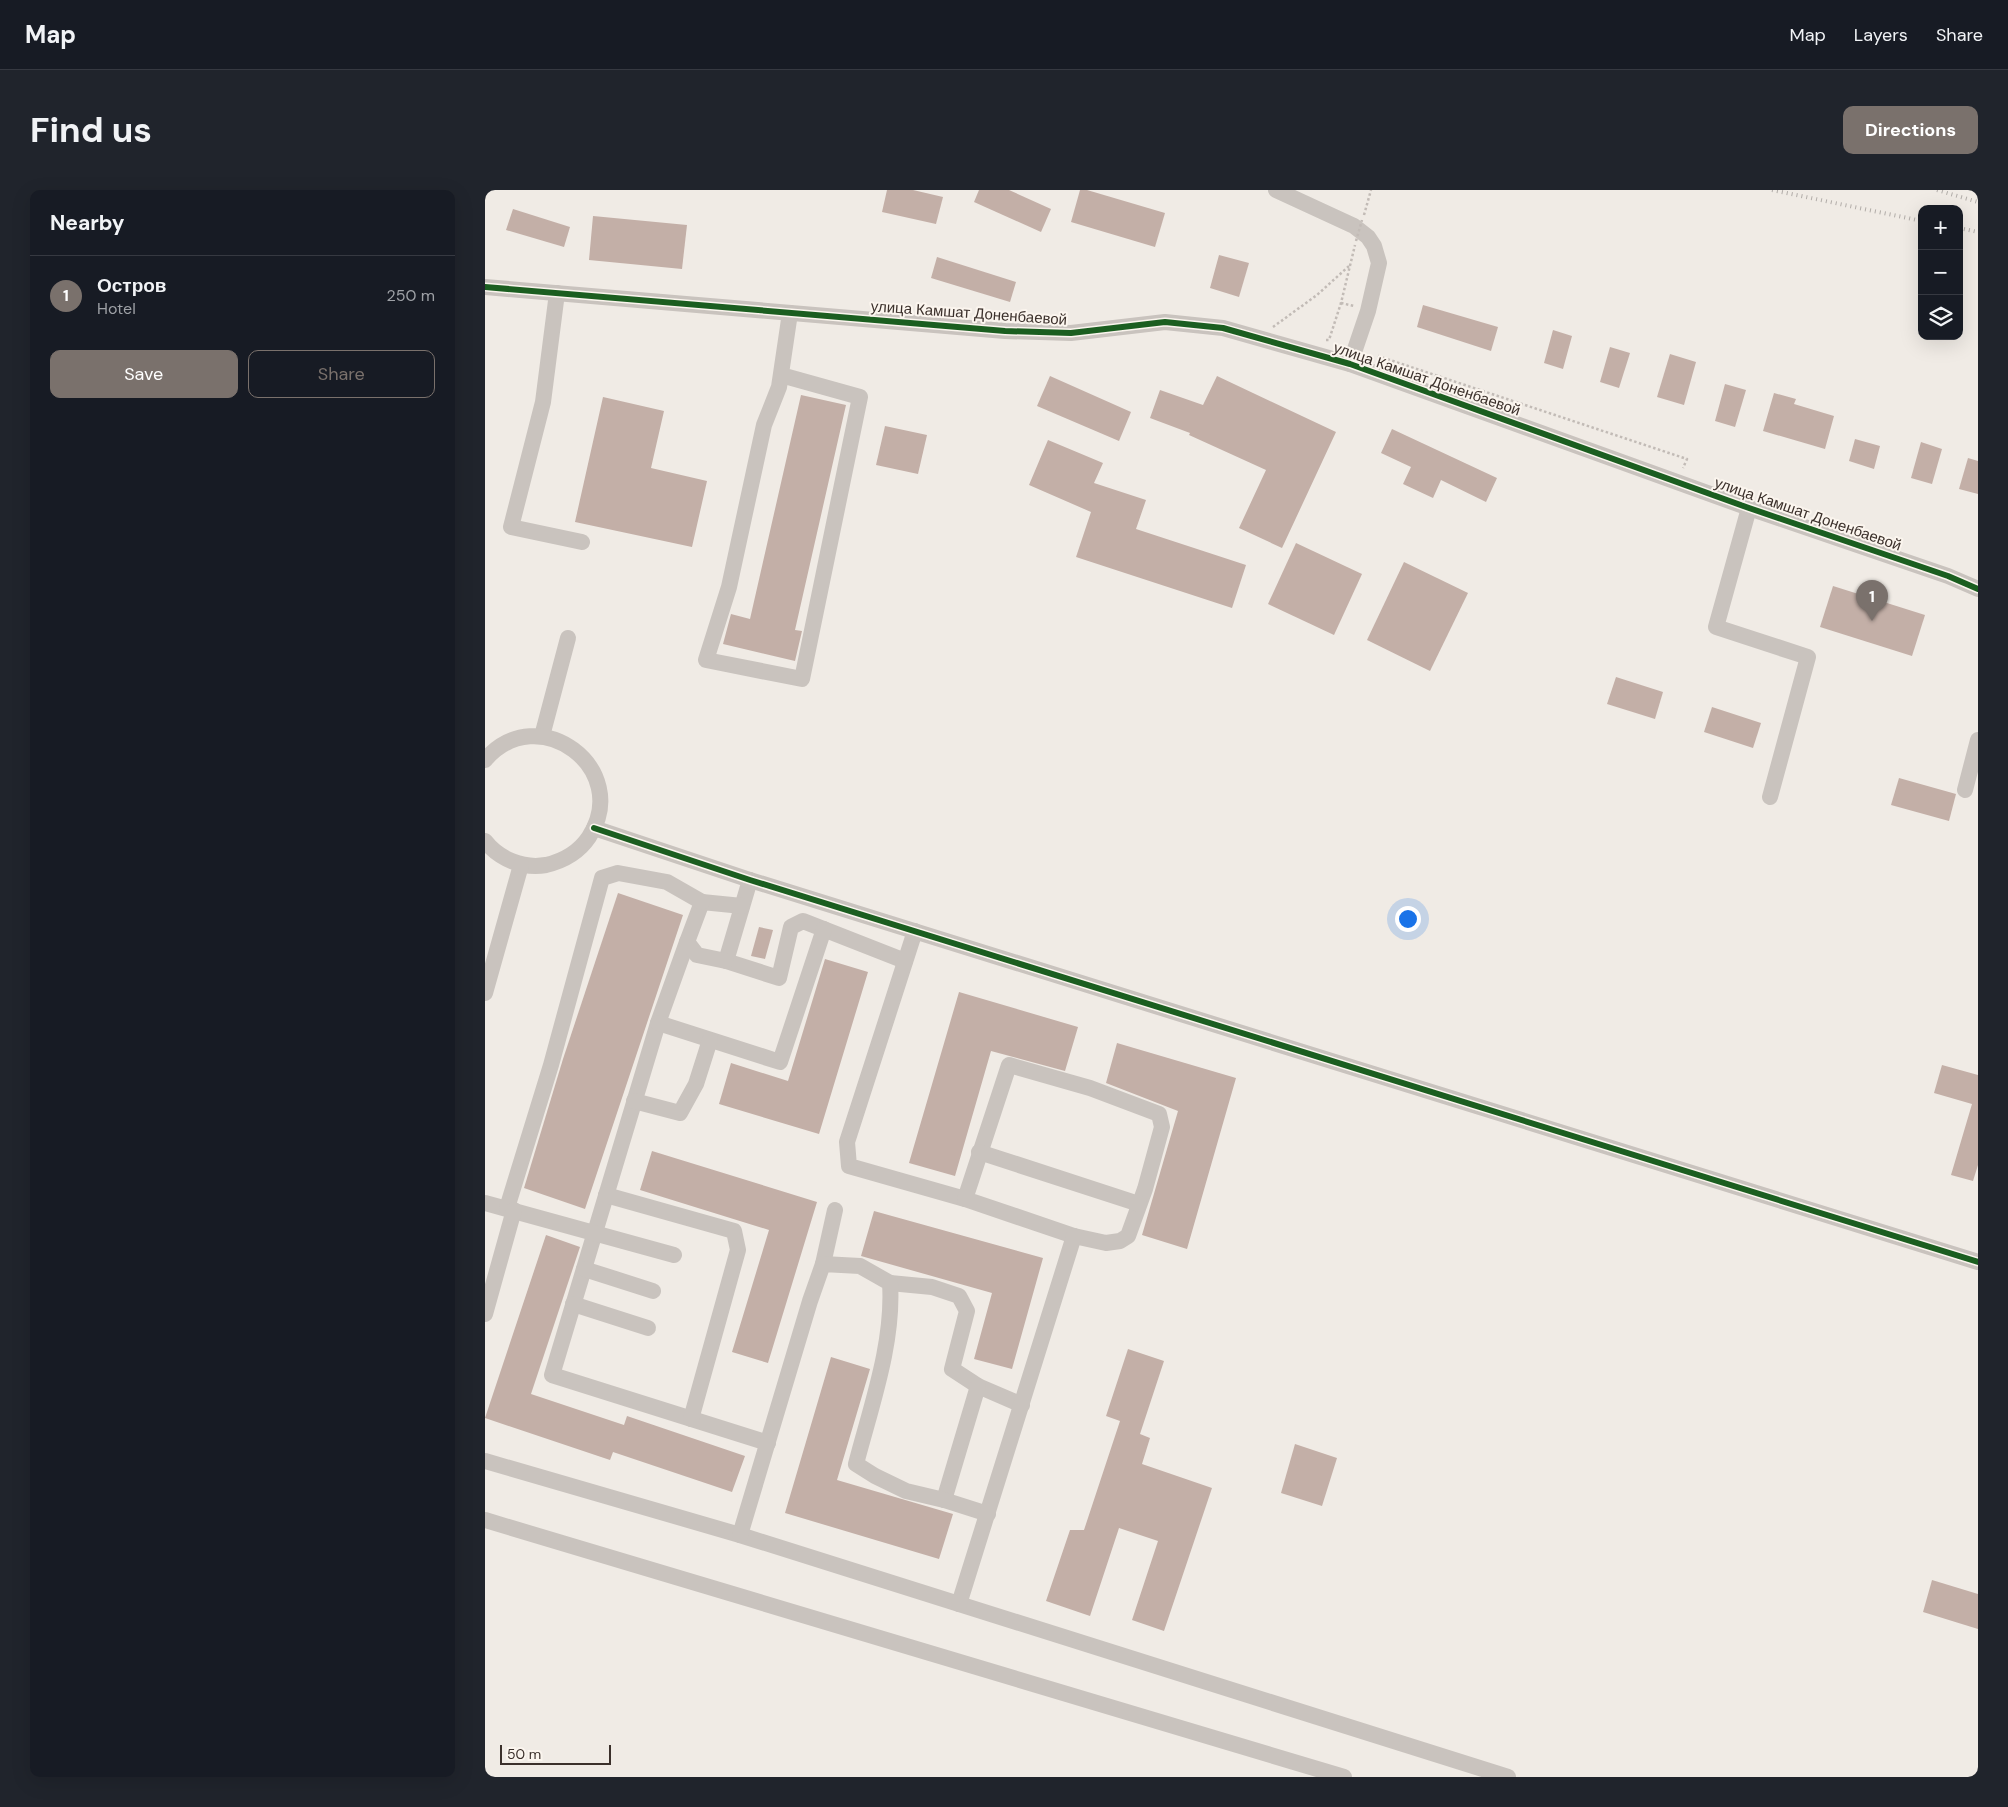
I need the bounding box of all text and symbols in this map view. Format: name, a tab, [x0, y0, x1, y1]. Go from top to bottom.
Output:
text: Map	[25, 19, 76, 50]
text: Map	[1790, 23, 1826, 47]
text: Layers	[1854, 23, 1908, 47]
text: Share	[1936, 23, 1983, 47]
button: Directions	[1843, 106, 1978, 154]
text: Find us	[30, 107, 152, 153]
map controls	[1918, 205, 1963, 340]
button: +	[1918, 205, 1963, 250]
text: Nearby	[50, 209, 124, 237]
button: −	[1918, 250, 1963, 295]
text: Остров	[97, 273, 167, 298]
text: 1	[63, 285, 69, 306]
text: 250 m	[387, 285, 435, 306]
button: layers	[1918, 295, 1963, 340]
street label: улица Камшат Доненбаевой	[870, 296, 1068, 330]
text: Hotel	[97, 298, 136, 319]
street label: улица Камшат Доненбаевой	[1331, 338, 1523, 420]
button: Save	[50, 350, 238, 398]
button: Share	[248, 350, 435, 398]
street label: улица Камшат Доненбаевой	[1712, 473, 1904, 555]
pin: 1	[1856, 580, 1888, 621]
your location	[1395, 906, 1421, 932]
scale bar	[500, 1742, 611, 1765]
text: 50 m	[507, 1745, 541, 1763]

